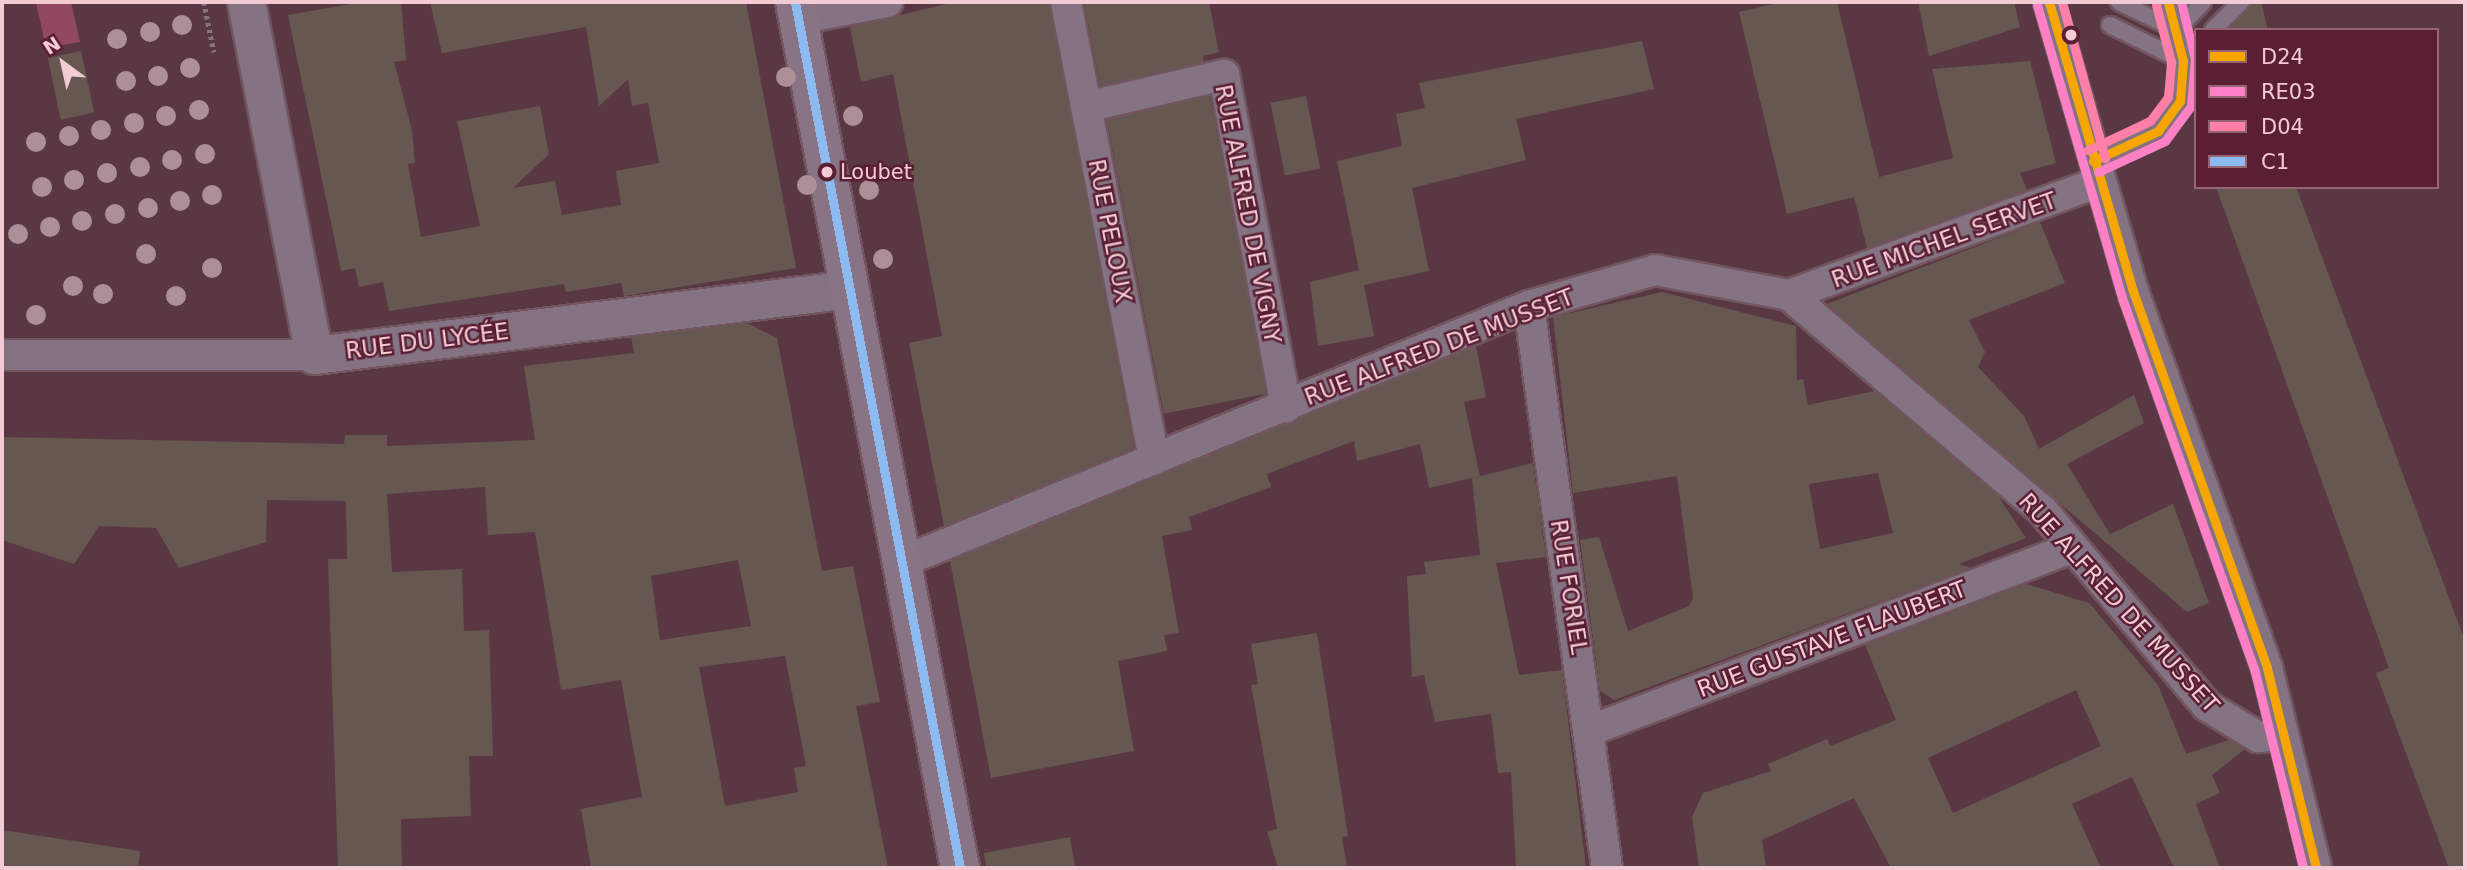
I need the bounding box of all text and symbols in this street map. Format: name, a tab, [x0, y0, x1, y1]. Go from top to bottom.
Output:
north arrow	[28, 28, 98, 98]
unlabelled marker	[2064, 28, 2078, 42]
legend	[2194, 28, 2439, 189]
text: N	[39, 32, 64, 59]
text: D24	[2261, 45, 2304, 69]
text: RE03	[2261, 80, 2316, 104]
street label: RUE ALFRED DE VIGNY	[1209, 82, 1287, 346]
text: D04	[2261, 115, 2304, 139]
text: C1	[2261, 150, 2289, 174]
street label: RUE PELOUX	[1083, 157, 1137, 305]
place label: Loubet	[840, 159, 912, 185]
marker: Loubet	[820, 165, 834, 179]
street label: RUE MICHEL SERVET	[1828, 186, 2060, 294]
street label: RUE ALFRED DE MUSSET	[1301, 283, 1577, 411]
street label: RUE DU LYCÉE	[344, 317, 510, 365]
street label: RUE ALFRED DE MUSSET	[2013, 488, 2225, 718]
street label: RUE FORIEL	[1545, 518, 1593, 656]
street label: RUE GUSTAVE FLAUBERT	[1694, 575, 1970, 703]

